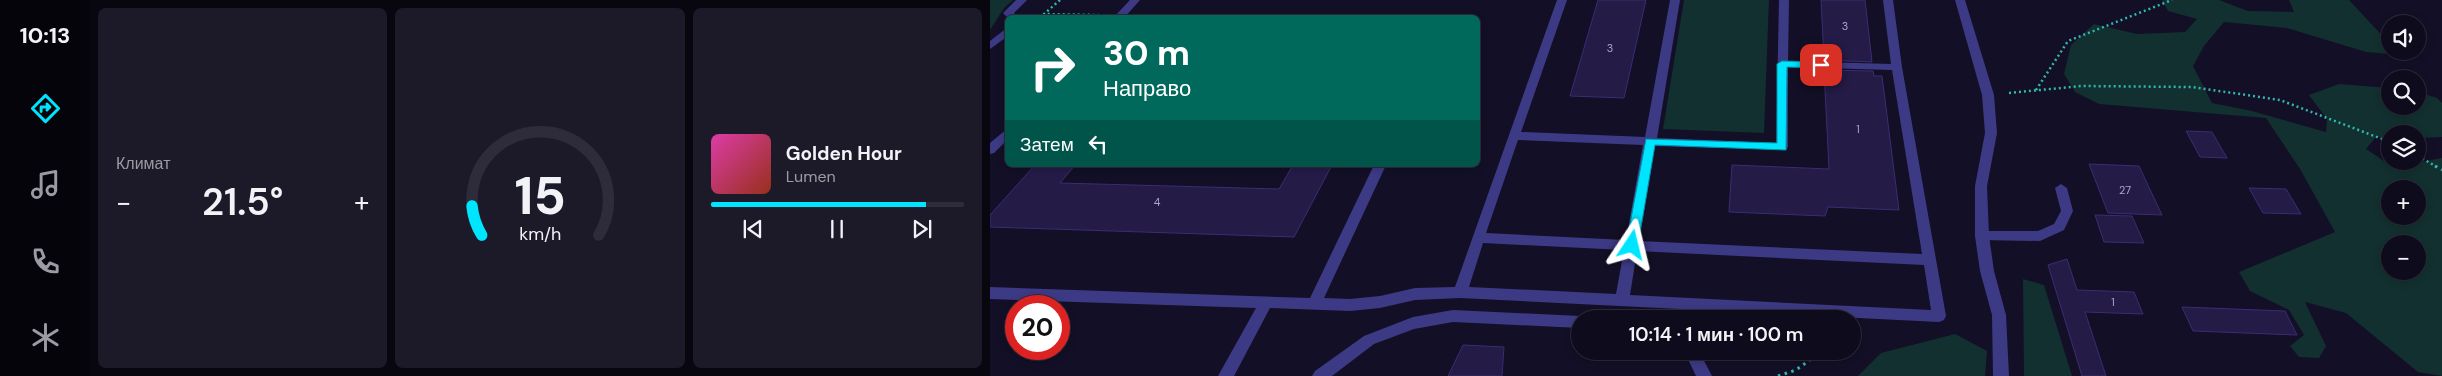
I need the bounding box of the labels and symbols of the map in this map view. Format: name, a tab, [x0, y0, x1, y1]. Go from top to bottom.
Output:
house number: 3	[1842, 19, 1848, 33]
house number: 3	[1607, 41, 1613, 55]
pin	[1800, 44, 1842, 86]
house number: 1	[1856, 122, 1860, 136]
house number: 27	[2119, 183, 2131, 197]
house number: 4	[1154, 195, 1161, 209]
position arrow	[1605, 218, 1657, 270]
speed limit sign: 20	[1005, 295, 1070, 360]
house number: 1	[2111, 295, 2115, 309]

